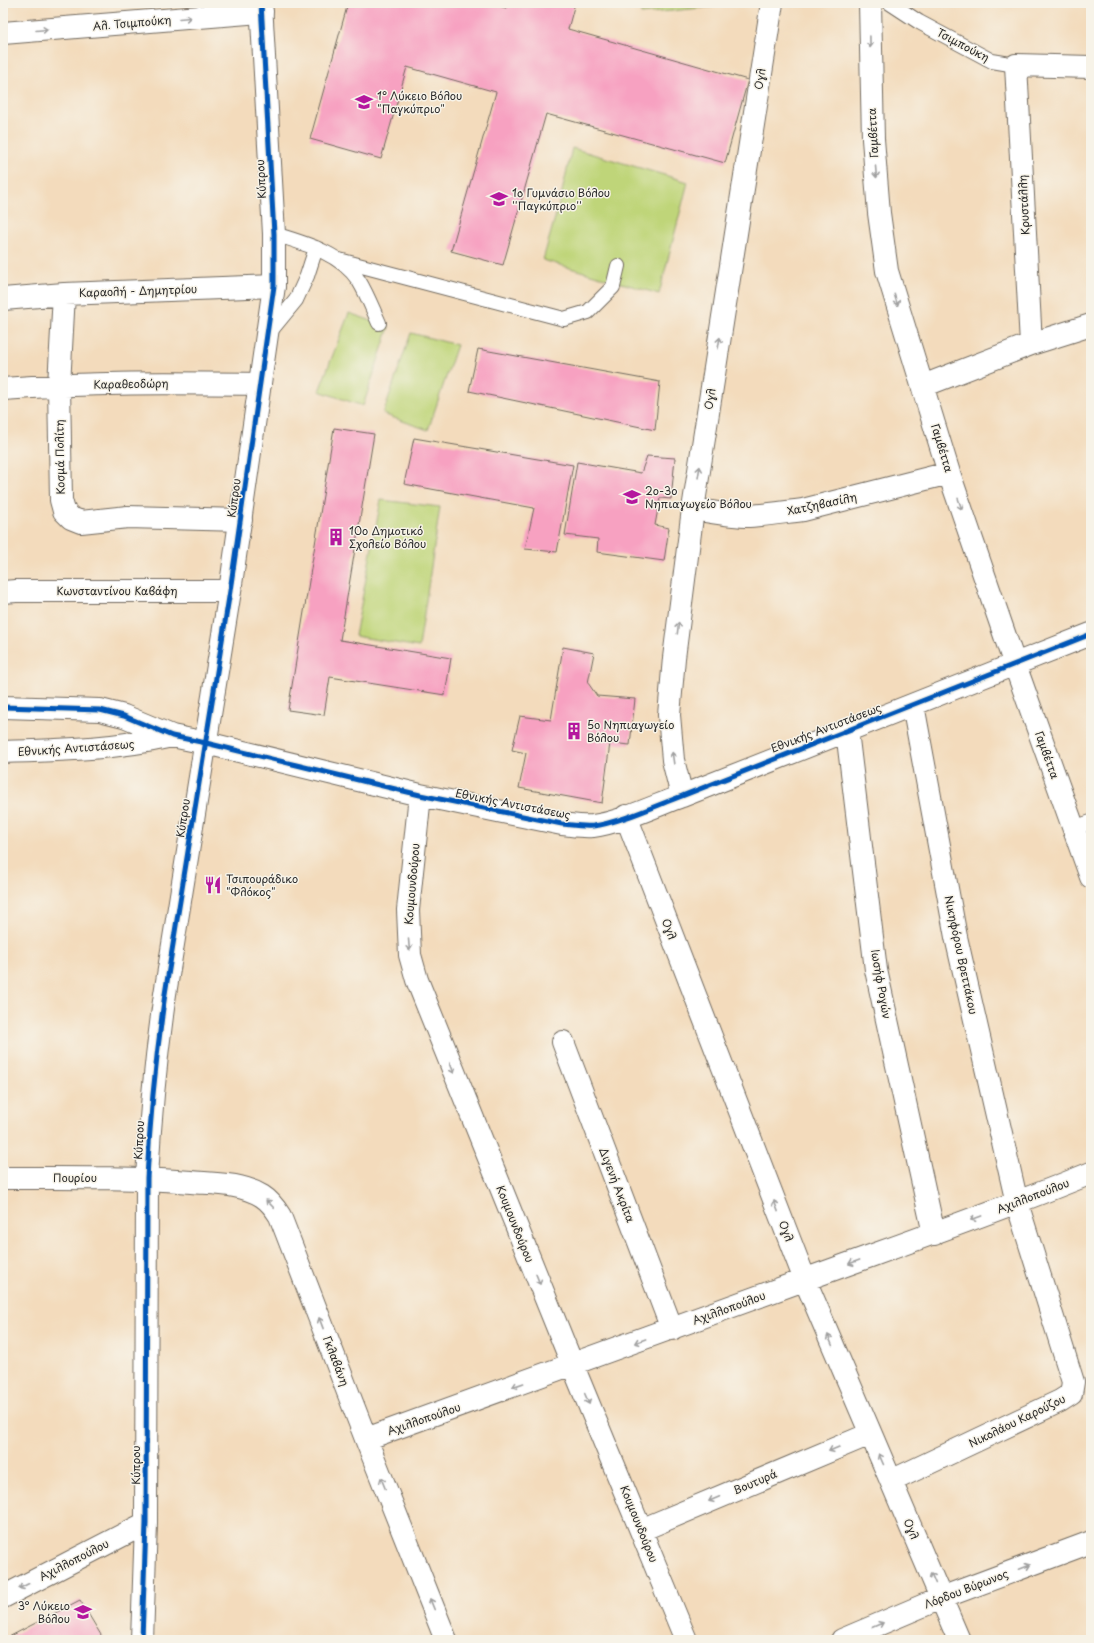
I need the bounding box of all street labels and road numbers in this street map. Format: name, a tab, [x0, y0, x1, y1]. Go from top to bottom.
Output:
street label: Αλ. Τσιμπούκη	[92, 11, 172, 34]
street label: Τσιμπούκη	[934, 24, 993, 66]
street label: Ογλ	[749, 67, 770, 91]
street label: Γαμβέττα	[863, 108, 882, 158]
street label: Κύπρου	[251, 159, 270, 199]
street label: Κρυστάλλη	[1013, 175, 1034, 236]
street label: Καραολή - Δημητρίου	[78, 280, 198, 301]
street label: Καραθεοδώρη	[93, 374, 169, 393]
street label: Ογλ	[699, 387, 720, 411]
street label: Κοσμά Πολίτη	[50, 419, 69, 495]
street label: Γαμβέττα	[927, 421, 958, 474]
street label: Κύπρου	[222, 477, 245, 519]
street label: Χατζηβασίλη	[786, 488, 858, 519]
street label: Κωνσταντίνου Καβάφη	[57, 582, 177, 599]
street label: Εθνικής Αντιστάσεως	[768, 699, 884, 756]
street label: Γαμβέττα	[1031, 728, 1064, 781]
street label: Εθνικής Αντιστάσεως	[17, 735, 135, 760]
street label: Εθνικής Αντιστάσεως	[454, 784, 572, 823]
street label: Κύπρου	[171, 797, 194, 839]
street label: Κουμουνδούρου	[399, 842, 424, 925]
street label: Νικηφόρου Βρεττάκου	[941, 894, 982, 1016]
street label: Ογλ	[658, 916, 681, 942]
street label: Ιωσήφ Ρογών	[867, 948, 896, 1020]
street label: Κύπρου	[129, 1120, 148, 1160]
street label: Διγενή Ακρίτα	[595, 1145, 640, 1225]
street label: Πουρίου	[53, 1169, 97, 1186]
street label: Αχιλλοπούλου	[994, 1174, 1072, 1217]
street label: Κουμουνδούρου	[492, 1183, 539, 1265]
street label: Ογλ	[775, 1218, 798, 1244]
street label: Αχιλλοπούλου	[690, 1286, 768, 1329]
street label: Γκλαβάνη	[319, 1333, 354, 1388]
street label: Νικολάου Καρούζου	[965, 1390, 1068, 1451]
street label: Αχιλλοπούλου	[385, 1398, 463, 1439]
street label: Κύπρου	[127, 1445, 144, 1485]
street label: Βουτυρά	[730, 1465, 779, 1498]
street label: Κουμουνδούρου	[616, 1483, 663, 1565]
street label: Ογλ	[899, 1516, 923, 1542]
street label: Αχιλλοπούλου	[36, 1535, 112, 1585]
street label: Λόρδου Βύρωνος	[921, 1565, 1011, 1612]

